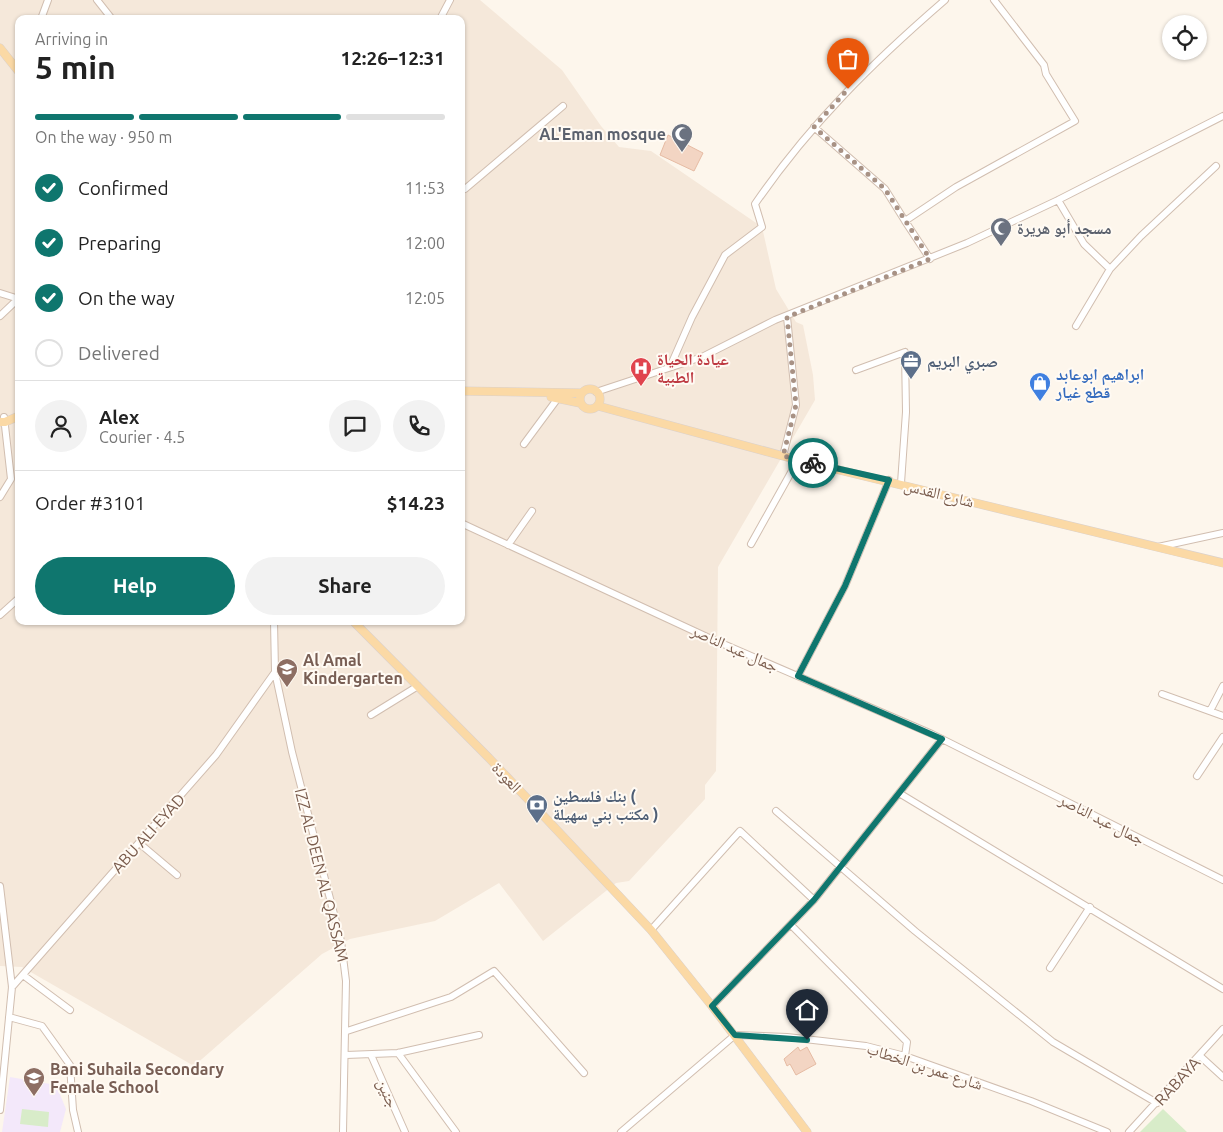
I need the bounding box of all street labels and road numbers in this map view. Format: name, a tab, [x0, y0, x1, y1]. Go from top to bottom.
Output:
street label: شارع القدس	[902, 476, 976, 512]
street label: جمال عبد الناصر	[687, 620, 781, 677]
street label: العودة	[488, 758, 525, 796]
street label: IZZ AL DEEN AL QASSAM	[292, 786, 352, 964]
street label: جمال عبد الناصر	[1055, 789, 1148, 850]
street label: ABU ALI EYAD	[108, 790, 188, 876]
street label: شارع عمر بن الخطاب	[864, 1039, 985, 1095]
street label: RABAYA	[1151, 1053, 1204, 1109]
street label: جنين	[372, 1076, 402, 1111]

